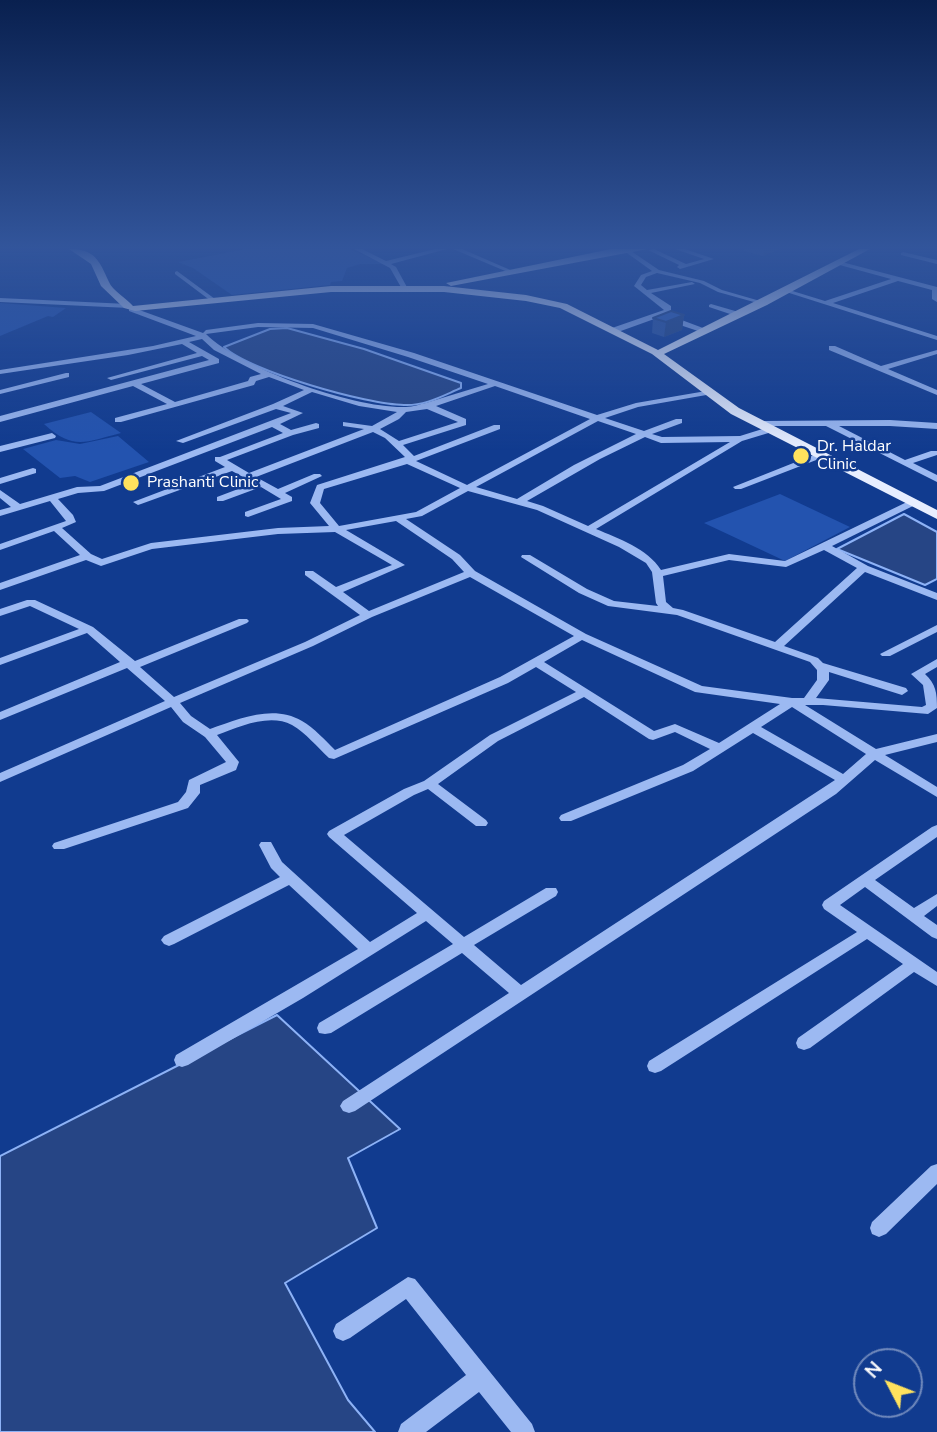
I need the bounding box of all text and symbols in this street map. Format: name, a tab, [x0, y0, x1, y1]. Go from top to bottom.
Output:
place label: Dr. Haldar Clinic	[817, 437, 891, 475]
marker: Dr. Haldar Clinic	[791, 446, 811, 466]
marker: Prashanti Clinic	[121, 473, 141, 493]
place label: Prashanti Clinic	[147, 473, 258, 493]
north arrow	[853, 1348, 923, 1418]
text: N	[859, 1356, 888, 1384]

